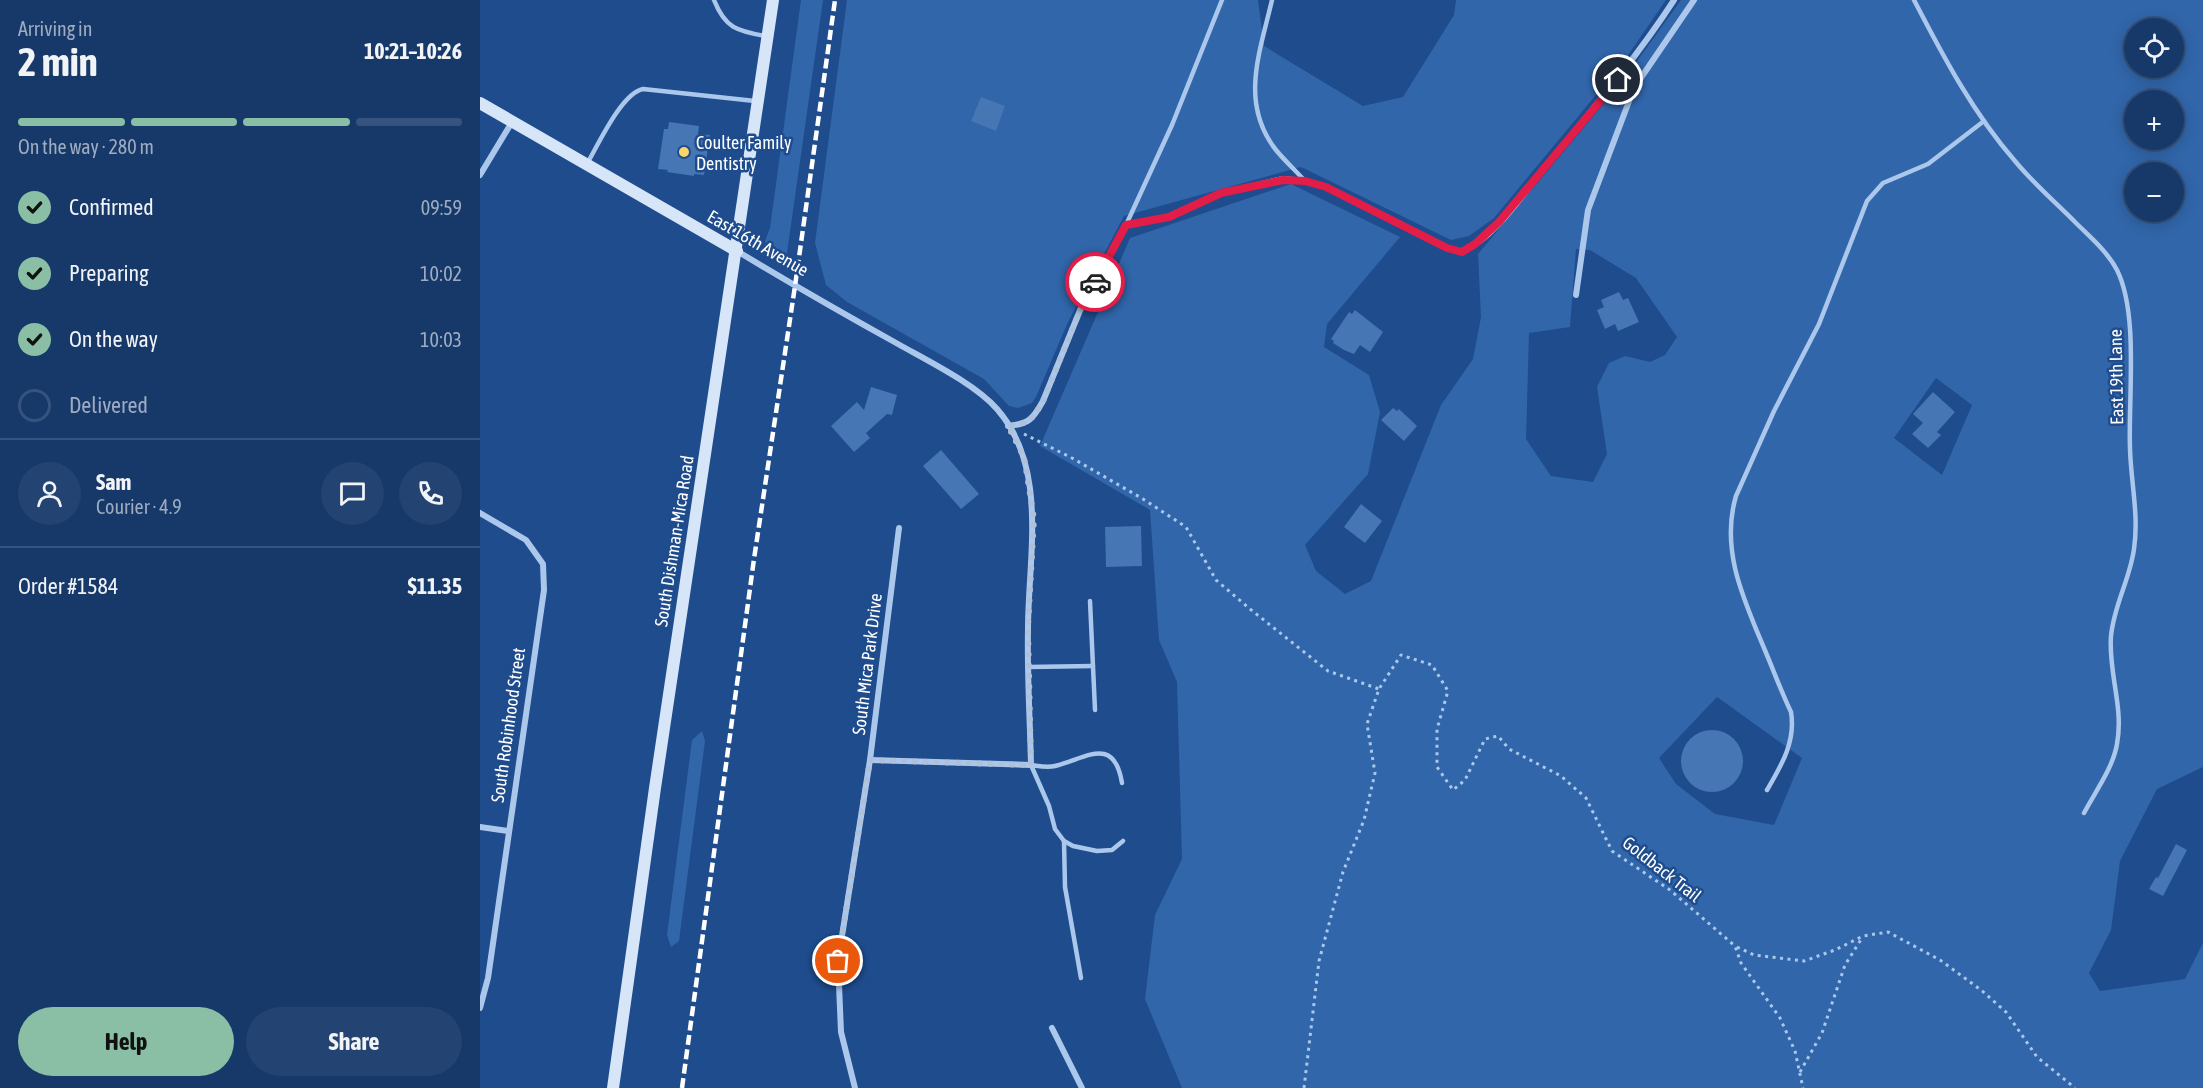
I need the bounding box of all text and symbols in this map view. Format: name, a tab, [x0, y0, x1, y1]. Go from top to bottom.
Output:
text: Arriving in	[18, 17, 92, 40]
map controls	[2124, 18, 2184, 222]
button: locate	[2124, 18, 2184, 78]
text: 10:21–10:26	[364, 38, 462, 64]
text: 2 min	[18, 40, 98, 84]
pin	[1592, 54, 1643, 105]
icon: home	[1601, 63, 1634, 96]
button: +	[2124, 90, 2184, 150]
place label: Coulter Family Dentistry	[696, 132, 791, 174]
text: On the way · 280 m	[18, 135, 154, 158]
marker: Coulter Family Dentistry	[677, 145, 691, 159]
button: −	[2124, 162, 2184, 222]
icon: check	[18, 191, 51, 224]
text: Confirmed	[69, 194, 154, 220]
text: 09:59	[421, 196, 462, 219]
street label: East 16th Avenue	[704, 206, 812, 280]
courier	[1065, 252, 1125, 312]
icon: check	[18, 257, 51, 290]
text: Preparing	[69, 260, 149, 286]
text: 10:02	[420, 262, 462, 285]
icon: car	[1079, 266, 1112, 299]
icon: check	[18, 323, 51, 356]
text: On the way	[69, 326, 158, 352]
text: 10:03	[420, 328, 462, 351]
street label: East 19th Lane	[2105, 329, 2127, 425]
text: Delivered	[69, 392, 148, 418]
street label: South Dishman-Mica Road	[650, 454, 698, 628]
button: person	[18, 462, 81, 525]
button: chat	[321, 462, 384, 525]
button: phone	[399, 462, 462, 525]
text: Sam	[96, 469, 131, 495]
text: Courier · 4.9	[96, 495, 182, 518]
text: Order #1584	[18, 573, 118, 599]
text: $11.35	[407, 573, 462, 599]
street label: South Mica Park Drive	[848, 592, 886, 736]
street label: South Robinhood Street	[487, 646, 529, 804]
street label: Goldback Trail	[1618, 832, 1706, 906]
pin	[812, 935, 863, 986]
icon: bag	[821, 944, 854, 977]
button: Help	[18, 1007, 234, 1076]
button: Share	[246, 1007, 462, 1076]

